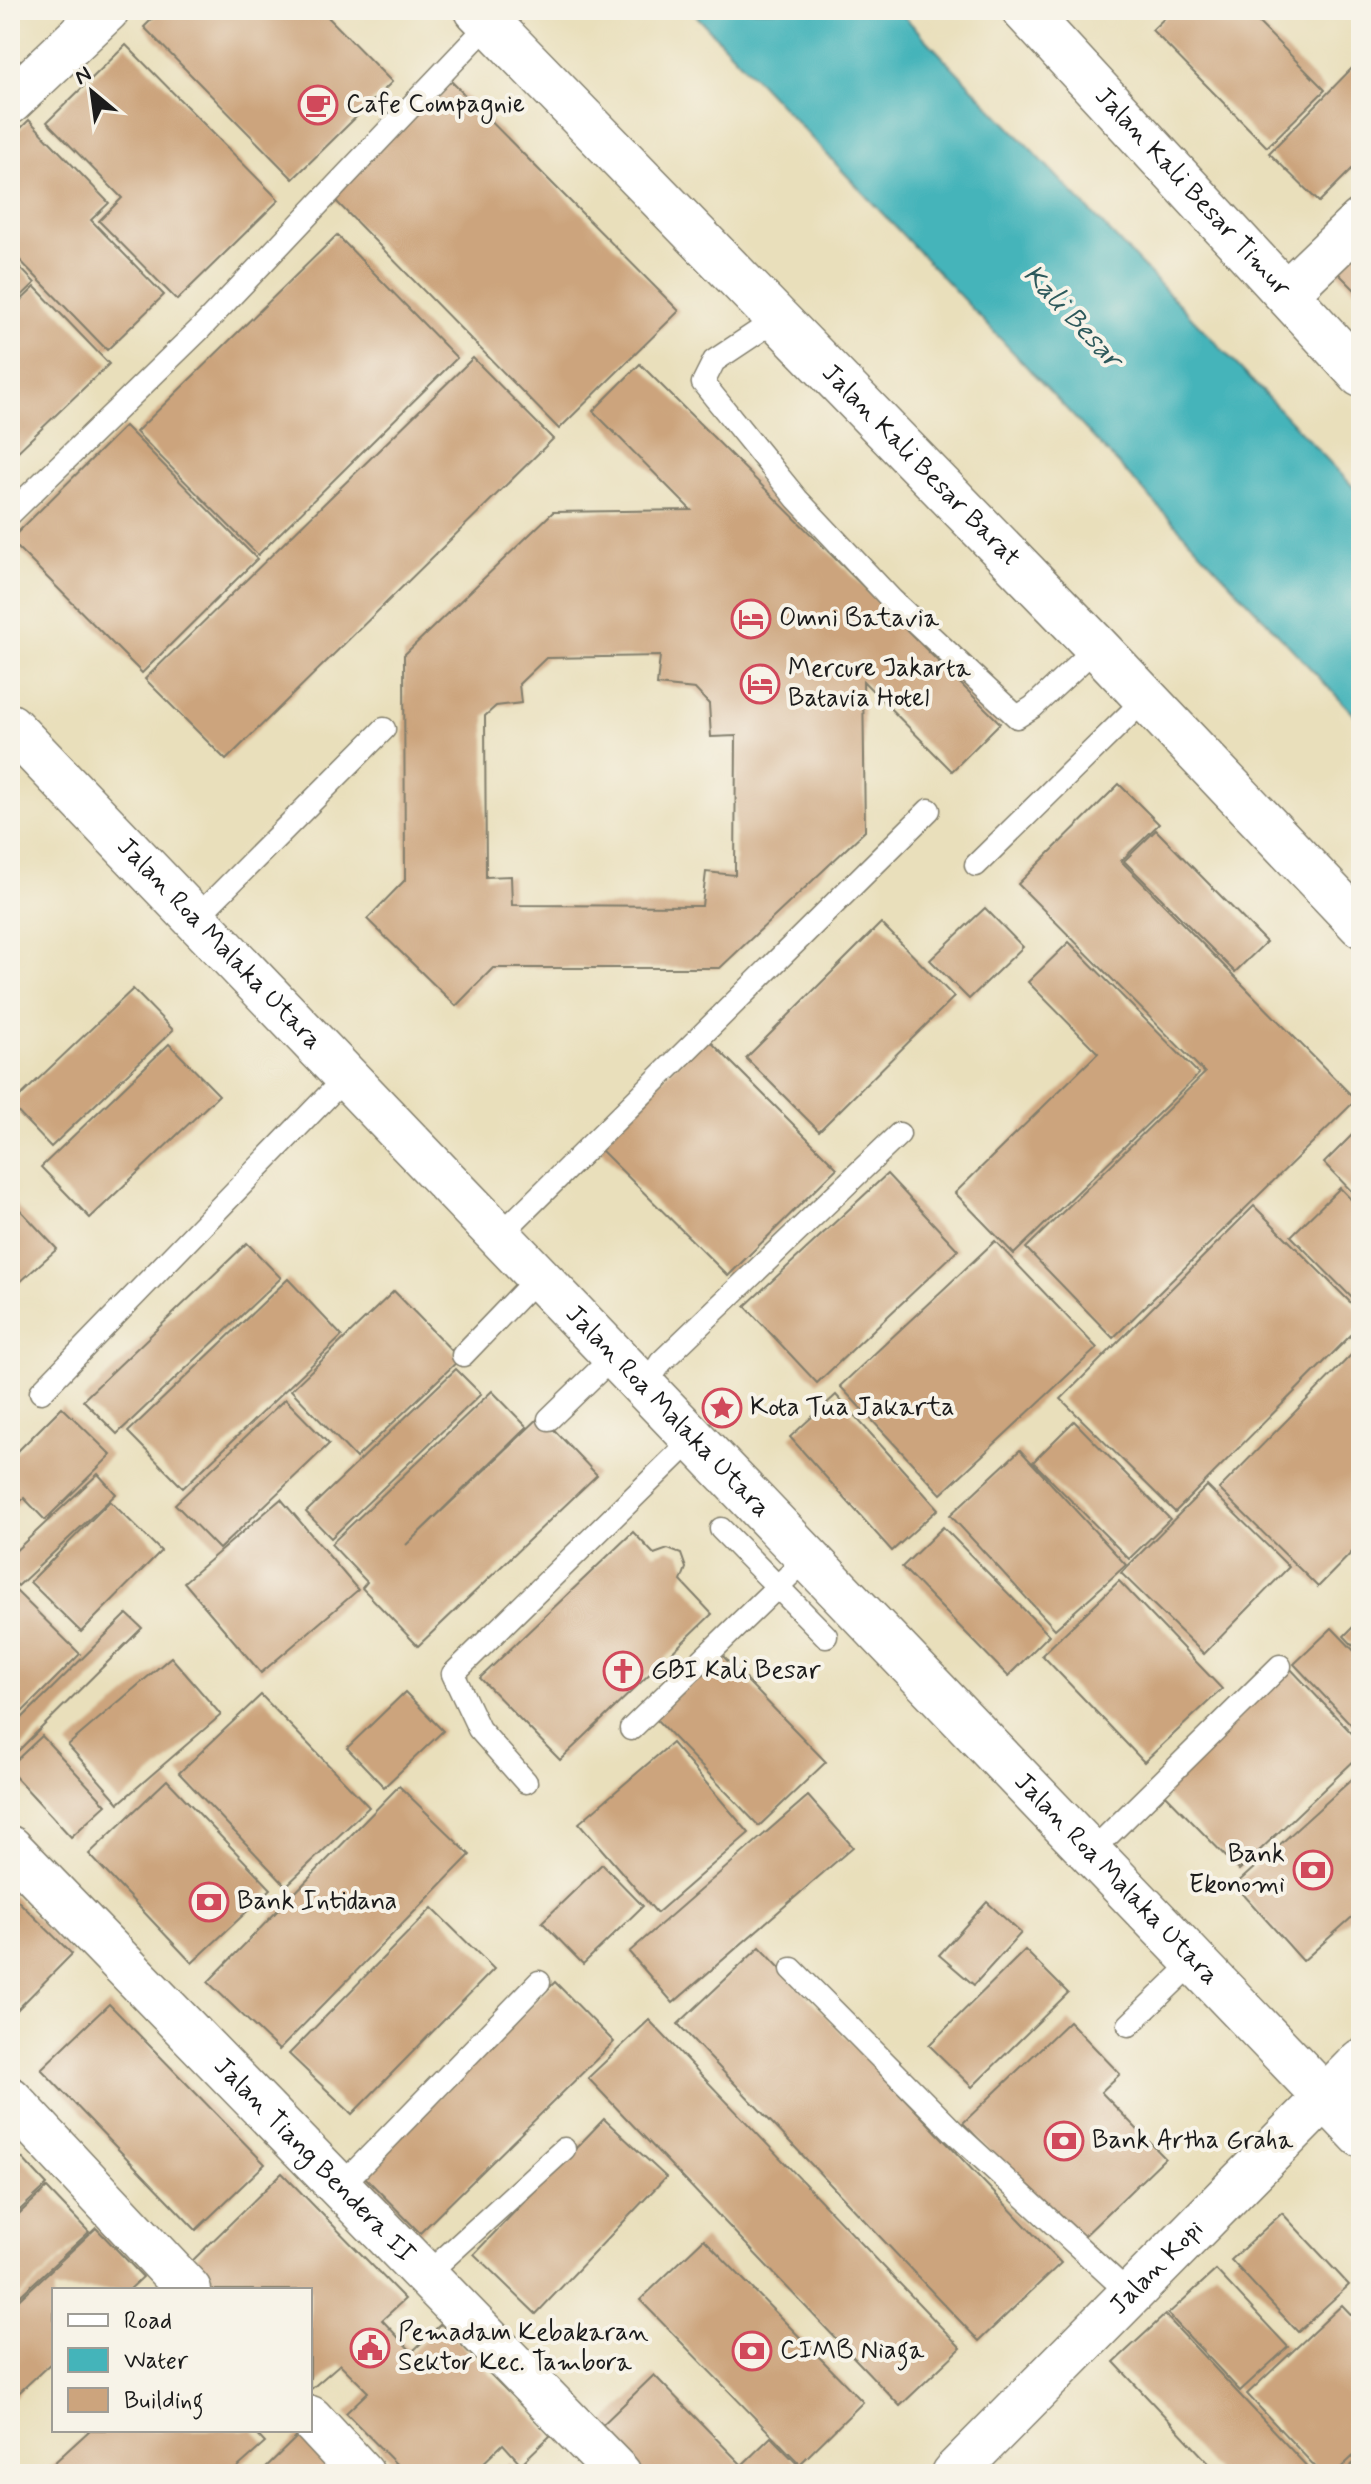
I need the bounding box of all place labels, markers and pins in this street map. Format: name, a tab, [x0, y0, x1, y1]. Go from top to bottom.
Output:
cafe icon: Cafe Compagnie	[297, 84, 339, 126]
place label: Cafe Compagnie	[346, 88, 525, 124]
hotel icon: Omni Batavia	[730, 598, 772, 640]
place label: Omni Batavia	[779, 602, 940, 636]
place label: Mercure Jakarta Batavia Hotel	[788, 652, 971, 716]
hotel icon: Mercure Jakarta Batavia Hotel	[739, 663, 781, 705]
place icon: Kota Tua Jakarta	[701, 1387, 743, 1429]
place label: Kota Tua Jakarta	[750, 1391, 955, 1425]
church icon: GBI Kali Besar	[602, 1650, 644, 1692]
place label: GBI Kali Besar	[651, 1654, 821, 1688]
place label: Bank Ekonomi	[1189, 1838, 1285, 1902]
bank icon: Bank Ekonomi	[1292, 1849, 1334, 1891]
bank icon: Bank Intidana	[188, 1881, 230, 1923]
place label: Bank Intidana	[237, 1885, 397, 1919]
bank icon: Bank Artha Graha	[1043, 2120, 1085, 2162]
place label: Bank Artha Graha	[1092, 2124, 1294, 2158]
place label: Pemadam Kebakaran Sektor Kec. Tambora	[398, 2316, 649, 2380]
public building icon: Pemadam Kebakaran Sektor Kec. Tambora	[349, 2327, 391, 2369]
bank icon: CIMB Niaga	[731, 2330, 773, 2372]
place label: CIMB Niaga	[780, 2334, 925, 2371]

